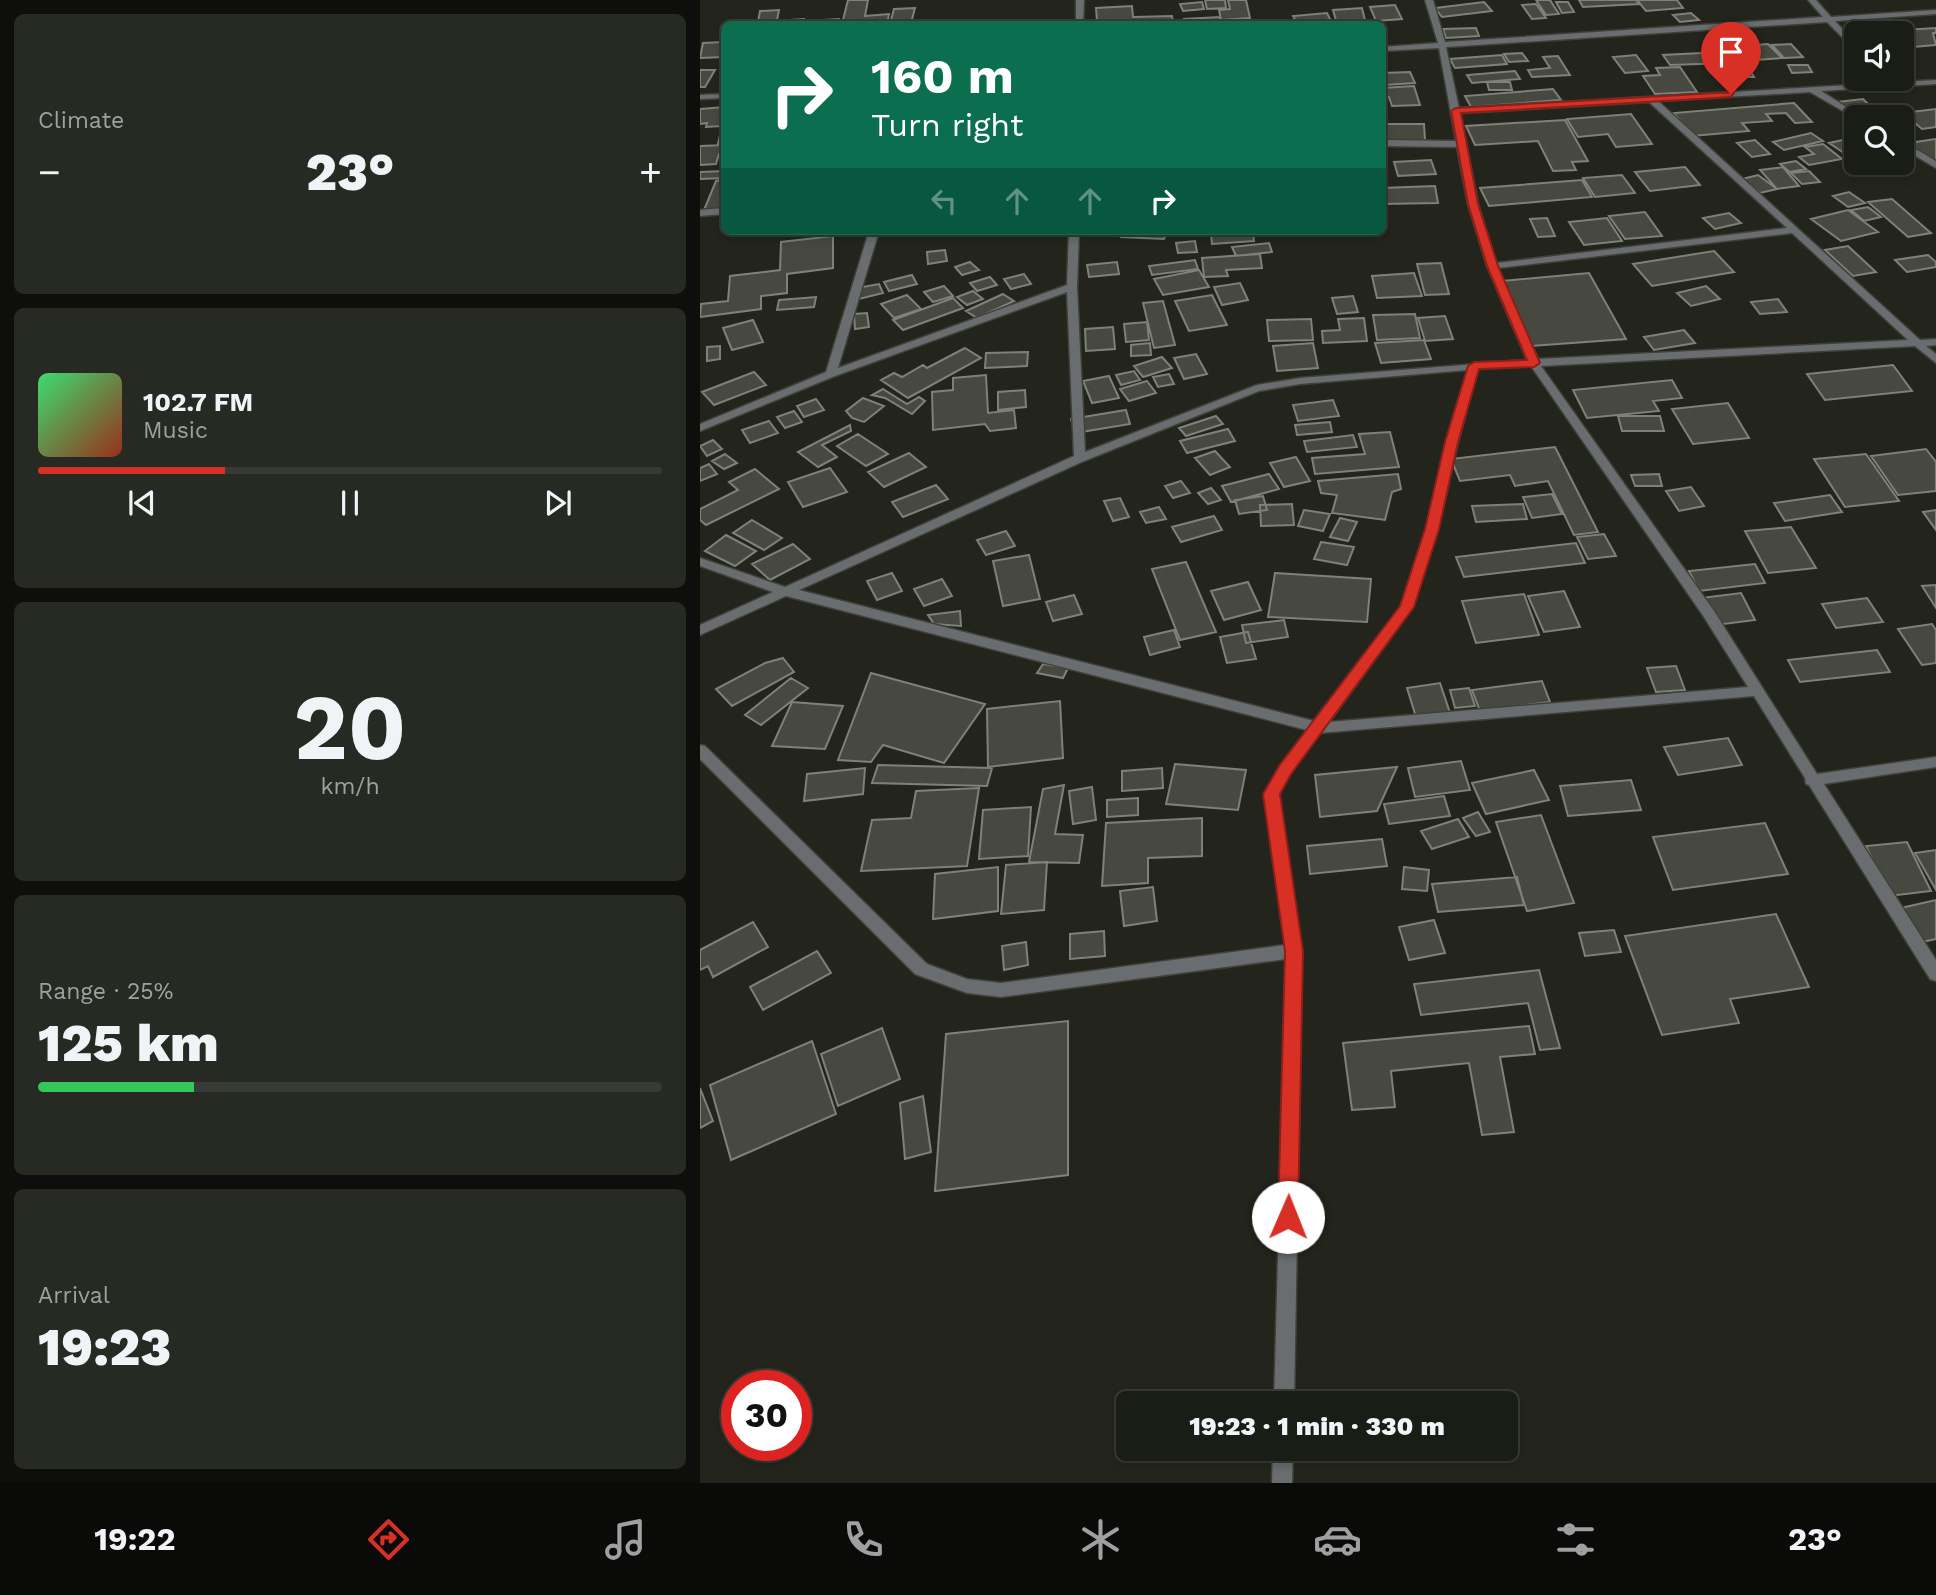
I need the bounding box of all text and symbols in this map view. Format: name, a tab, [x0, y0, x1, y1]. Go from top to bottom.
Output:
map controls	[1844, 21, 1914, 175]
button: sound	[1844, 21, 1914, 91]
pin	[1701, 22, 1761, 94]
icon: arrive	[1712, 33, 1750, 71]
text: 160 m	[871, 47, 1014, 105]
icon: right	[756, 49, 847, 140]
button: search	[1844, 105, 1914, 175]
text: Turn right	[871, 106, 1023, 144]
text: Climate	[38, 107, 124, 134]
text: 23°	[306, 142, 394, 203]
text: −	[38, 150, 61, 194]
text: +	[639, 150, 662, 194]
icon: left	[925, 182, 963, 220]
icon: ahead	[998, 182, 1036, 220]
icon: ahead	[1071, 182, 1109, 220]
icon: right	[1144, 182, 1182, 220]
text: 102.7 FM	[143, 387, 253, 417]
text: Music	[143, 417, 208, 444]
icon: previous	[123, 484, 161, 522]
icon: pause	[331, 484, 369, 522]
icon: next	[539, 484, 577, 522]
text: 20	[294, 674, 406, 781]
text: km/h	[320, 773, 380, 800]
text: Range · 25%	[38, 978, 173, 1005]
text: 125 km	[38, 1013, 219, 1074]
position arrow	[1251, 1180, 1325, 1254]
text: Arrival	[38, 1282, 110, 1309]
text: 19:23	[38, 1317, 171, 1378]
speed limit sign: 30	[721, 1370, 812, 1461]
text: 19:23 · 1 min · 330 m	[1189, 1411, 1445, 1441]
icon: directions	[364, 1515, 413, 1564]
icon: music	[601, 1515, 650, 1564]
icon: phone	[839, 1515, 888, 1564]
icon: climate	[1076, 1515, 1125, 1564]
icon: car	[1313, 1515, 1362, 1564]
icon: filters	[1551, 1515, 1600, 1564]
text: 19:22	[94, 1520, 175, 1558]
text: 23°	[1788, 1520, 1842, 1558]

